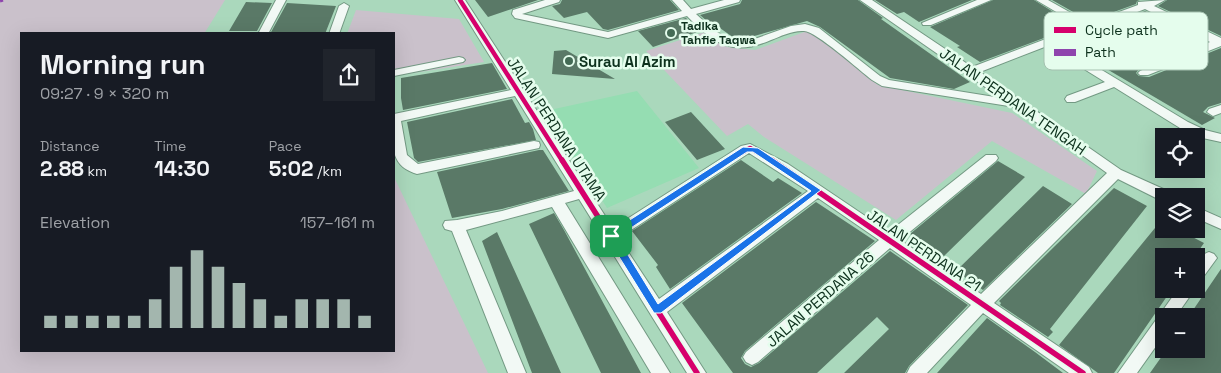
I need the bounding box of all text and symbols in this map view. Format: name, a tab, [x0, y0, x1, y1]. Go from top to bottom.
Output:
legend	[1044, 12, 1208, 70]
place label: Tadika Tahfie Taqwa	[681, 18, 756, 48]
text: Cycle path	[1085, 21, 1158, 39]
marker: Tadika Tahfie Taqwa	[665, 27, 677, 39]
street label: JALAN PERDANA TENGAH	[936, 43, 1090, 159]
text: Path	[1085, 43, 1116, 61]
text: Morning run	[40, 46, 205, 82]
button: share	[323, 49, 375, 101]
place label: Surau Al Azim	[579, 52, 676, 71]
street label: JALAN PERDANA UTAMA	[503, 53, 611, 205]
marker: Surau Al Azim	[563, 55, 575, 67]
text: 09:27 · 9 × 320 m	[40, 83, 169, 104]
map controls	[1155, 128, 1205, 358]
button: locate	[1155, 128, 1205, 178]
text: Distance	[40, 137, 100, 155]
text: Time	[154, 137, 186, 155]
text: Pace	[269, 137, 301, 155]
text: 2.88	[40, 155, 84, 182]
text: 14:30	[154, 155, 210, 182]
text: 5:02	[269, 155, 314, 182]
text: km	[84, 162, 107, 180]
text: /km	[314, 162, 342, 180]
button: layers	[1155, 188, 1205, 238]
street label: JALAN PERDANA 21	[863, 205, 985, 295]
text: Elevation	[40, 212, 110, 233]
text: 157–161 m	[300, 212, 375, 233]
pin	[590, 215, 632, 257]
icon: arrive	[597, 222, 625, 250]
street label: JALAN PERDANA 26	[762, 247, 878, 351]
button: +	[1155, 248, 1205, 298]
button: −	[1155, 308, 1205, 358]

